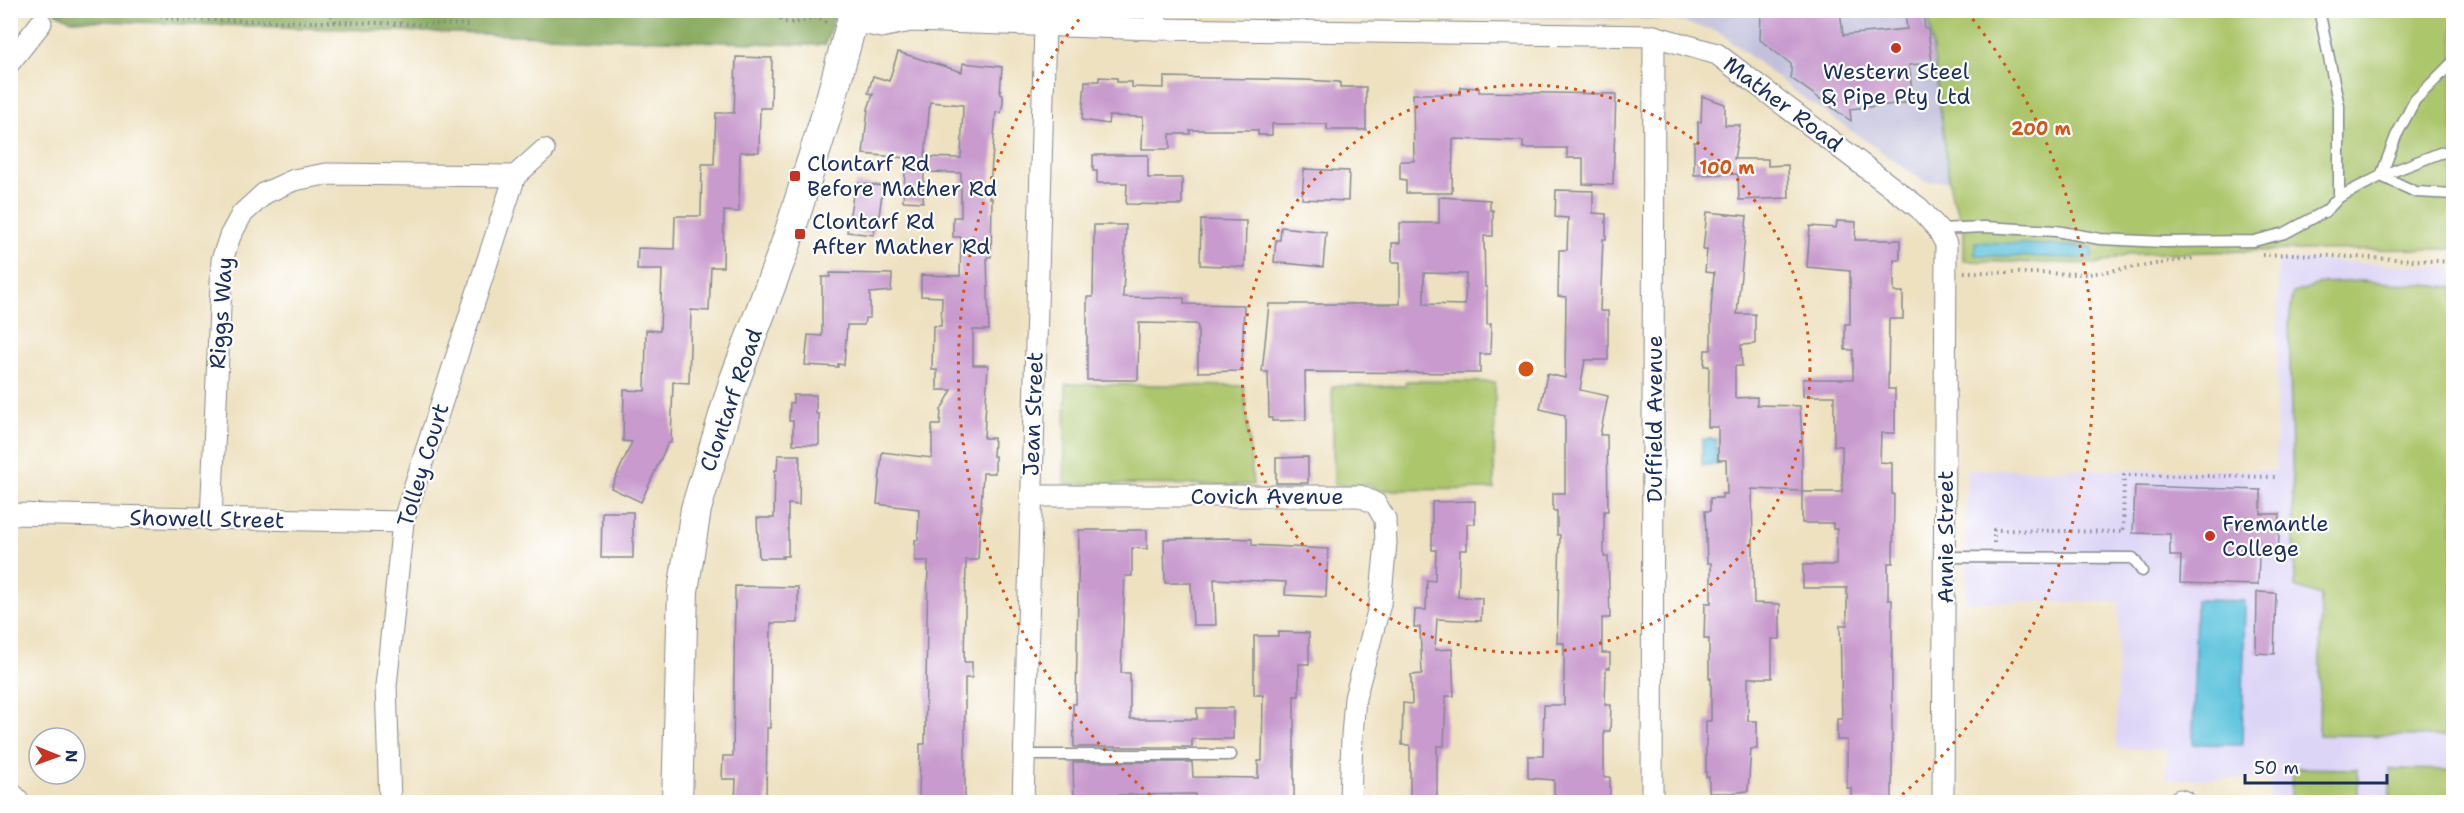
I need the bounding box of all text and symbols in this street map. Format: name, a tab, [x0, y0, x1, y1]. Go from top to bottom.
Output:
marker: Western Steel & Pipe Pty Ltd	[1889, 41, 1903, 55]
street label: Mather Road	[1717, 50, 1849, 158]
place label: Western Steel & Pipe Pty Ltd	[1822, 57, 1970, 111]
text: 200 m	[2011, 117, 2072, 141]
place label: Clontarf Rd Before Mather Rd	[807, 149, 997, 203]
text: 100 m	[1699, 156, 1755, 180]
marker: Clontarf Rd Before Mather Rd	[788, 169, 802, 183]
place label: Clontarf Rd After Mather Rd	[812, 207, 990, 261]
marker: Clontarf Rd After Mather Rd	[793, 227, 807, 241]
street label: Riggs Way	[203, 256, 239, 370]
street label: Clontarf Road	[693, 325, 769, 475]
street label: Duffield Avenue	[1640, 335, 1669, 503]
street label: Jean Street	[1016, 351, 1050, 477]
centre of rings	[1516, 359, 1536, 379]
street label: Tolley Court	[390, 400, 456, 530]
street label: Annie Street	[1931, 470, 1960, 604]
street label: Covich Avenue	[1190, 482, 1344, 511]
street label: Showell Street	[129, 503, 285, 535]
place label: Fremantle College	[2222, 509, 2329, 563]
marker: Fremantle College	[2203, 529, 2217, 543]
north arrow	[27, 726, 87, 786]
scale bar	[2245, 747, 2388, 785]
text: N	[61, 750, 82, 763]
text: 50 m	[2254, 756, 2299, 780]

